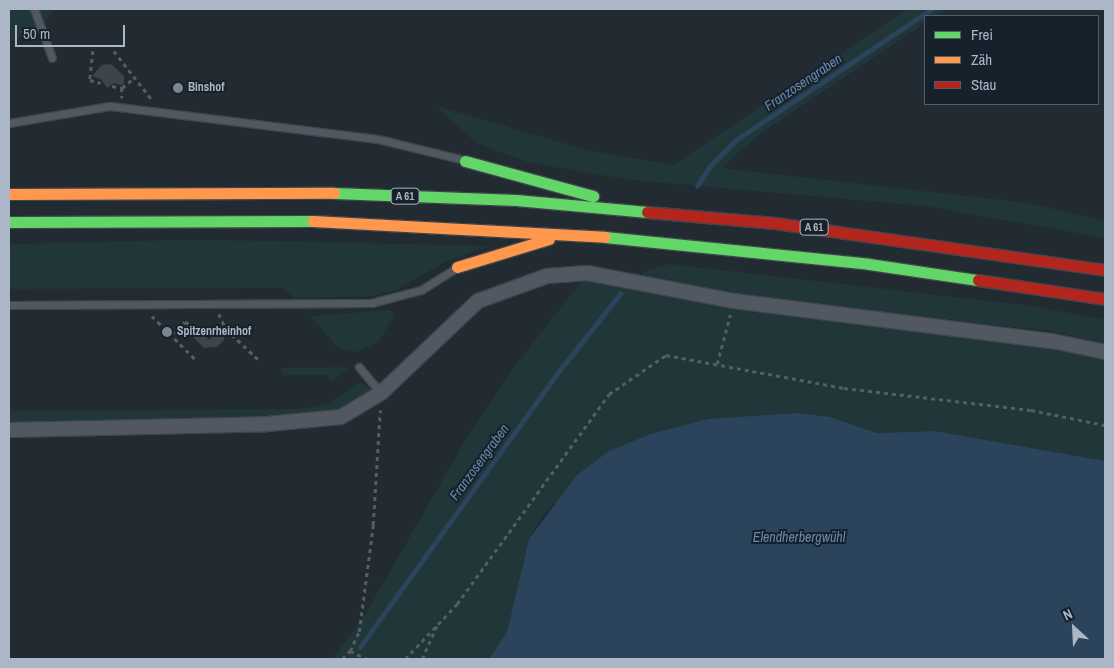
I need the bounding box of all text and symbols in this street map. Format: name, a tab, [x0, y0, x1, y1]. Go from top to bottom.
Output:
scale bar	[18, 15, 128, 47]
legend	[924, 15, 1099, 105]
text: 50 m	[23, 23, 50, 44]
text: Frei	[971, 24, 993, 45]
text: Zäh	[971, 49, 992, 70]
water label: Franzosengraben	[761, 50, 845, 114]
text: Stau	[971, 74, 996, 95]
place label: Binshof	[188, 81, 225, 95]
marker: Binshof	[172, 82, 184, 94]
road number: A 61	[390, 188, 420, 205]
road number: A 61	[799, 218, 829, 236]
place label: Spitzenrheinhof	[177, 325, 251, 339]
marker: Spitzenrheinhof	[161, 326, 173, 338]
water label: Franzosengraben	[446, 421, 512, 503]
water label: Elendherbergwühl	[753, 529, 845, 545]
north arrow	[1049, 603, 1099, 653]
text: N	[1060, 604, 1075, 624]

